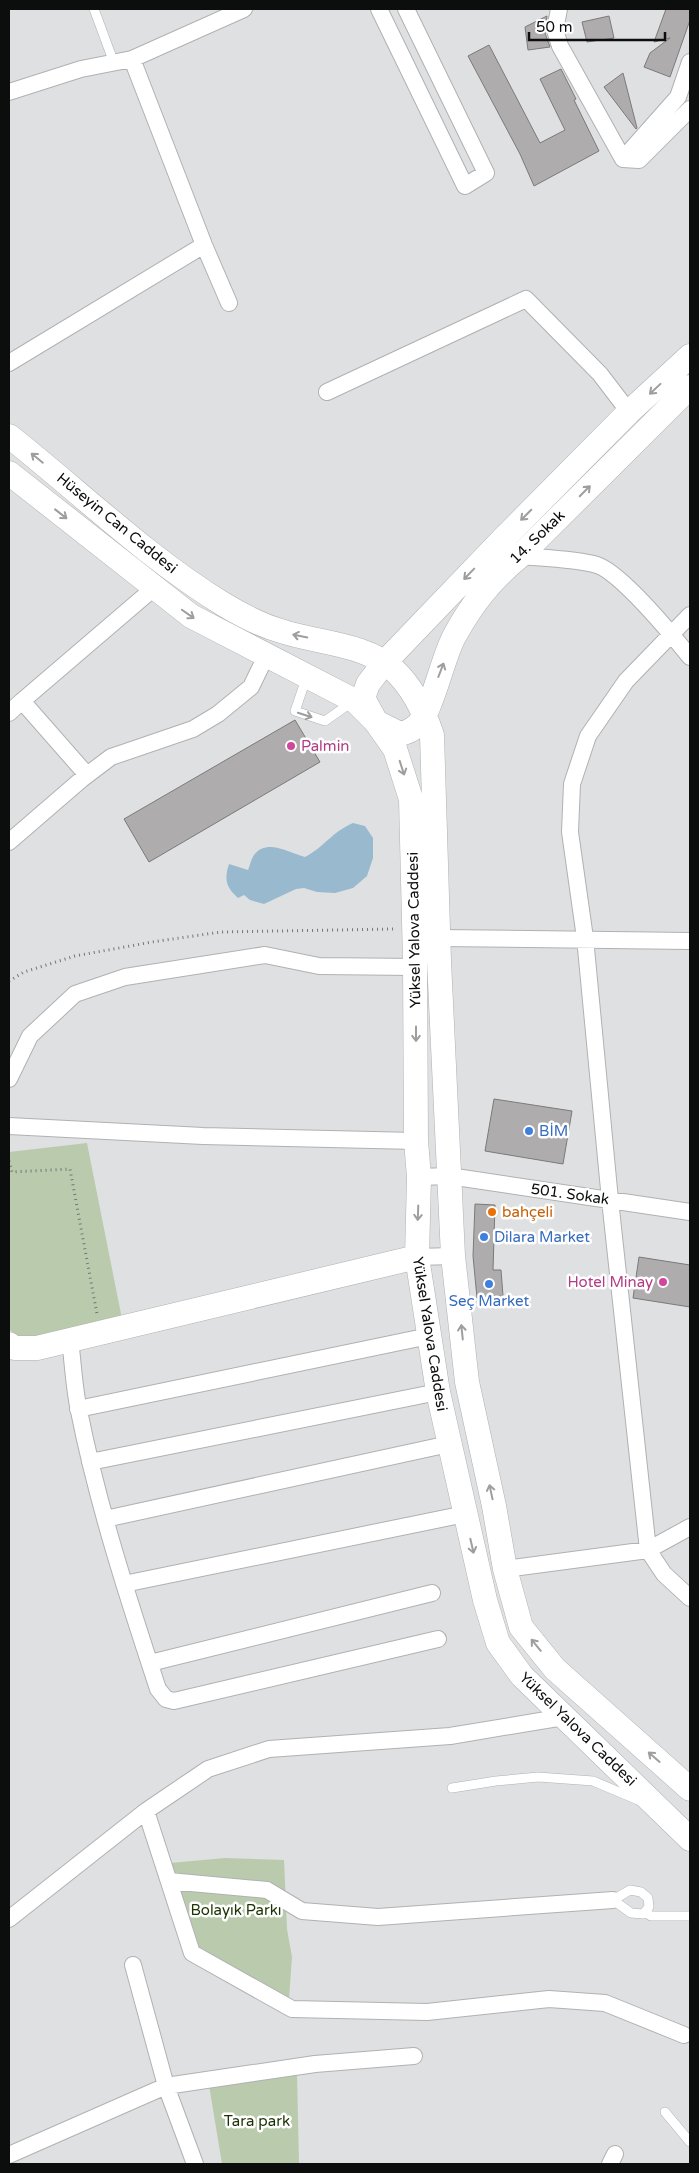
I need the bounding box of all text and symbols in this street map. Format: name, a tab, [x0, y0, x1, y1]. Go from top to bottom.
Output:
scale bar	[529, 10, 665, 42]
text: 50 m	[536, 18, 573, 36]
one-way arrow	[648, 383, 661, 395]
one-way arrow	[31, 453, 44, 464]
street label: Hüseyin Can Caddesi	[53, 469, 181, 577]
one-way arrow	[579, 485, 591, 497]
street label: 14. Sokak	[506, 506, 568, 568]
one-way arrow	[54, 508, 67, 519]
one-way arrow	[520, 509, 533, 521]
one-way arrow	[463, 567, 475, 580]
one-way arrow	[181, 609, 195, 619]
one-way arrow	[292, 630, 308, 640]
one-way arrow	[437, 662, 446, 678]
one-way arrow	[297, 710, 313, 720]
place label: Palmin	[301, 737, 350, 755]
marker: Palmin	[285, 740, 297, 752]
one-way arrow	[397, 760, 407, 776]
street label: Yüksel Yalova Caddesi	[404, 852, 424, 1008]
one-way arrow	[411, 1025, 421, 1041]
place label: BİM	[539, 1122, 568, 1140]
marker: BİM	[523, 1125, 535, 1137]
street label: 501. Sokak	[530, 1180, 610, 1208]
place label: bahçeli	[502, 1203, 553, 1221]
one-way arrow	[413, 1205, 423, 1221]
marker: bahçeli	[486, 1206, 498, 1218]
place label: Dilara Market	[494, 1228, 590, 1246]
marker: Dilara Market	[478, 1231, 490, 1243]
street label: Yüksel Yalova Caddesi	[409, 1256, 451, 1412]
place label: Hotel Minay	[568, 1273, 653, 1291]
marker: Hotel Minay	[657, 1276, 669, 1288]
marker: Seç Market	[483, 1278, 495, 1290]
place label: Seç Market	[449, 1292, 530, 1310]
one-way arrow	[457, 1324, 466, 1340]
one-way arrow	[486, 1484, 495, 1500]
one-way arrow	[468, 1537, 477, 1553]
one-way arrow	[531, 1639, 542, 1652]
street label: Yüksel Yalova Caddesi	[516, 1668, 640, 1790]
one-way arrow	[647, 1751, 660, 1763]
park label: Bolayık Parkı	[190, 1901, 282, 1919]
park label: Tara park	[224, 2112, 290, 2130]

